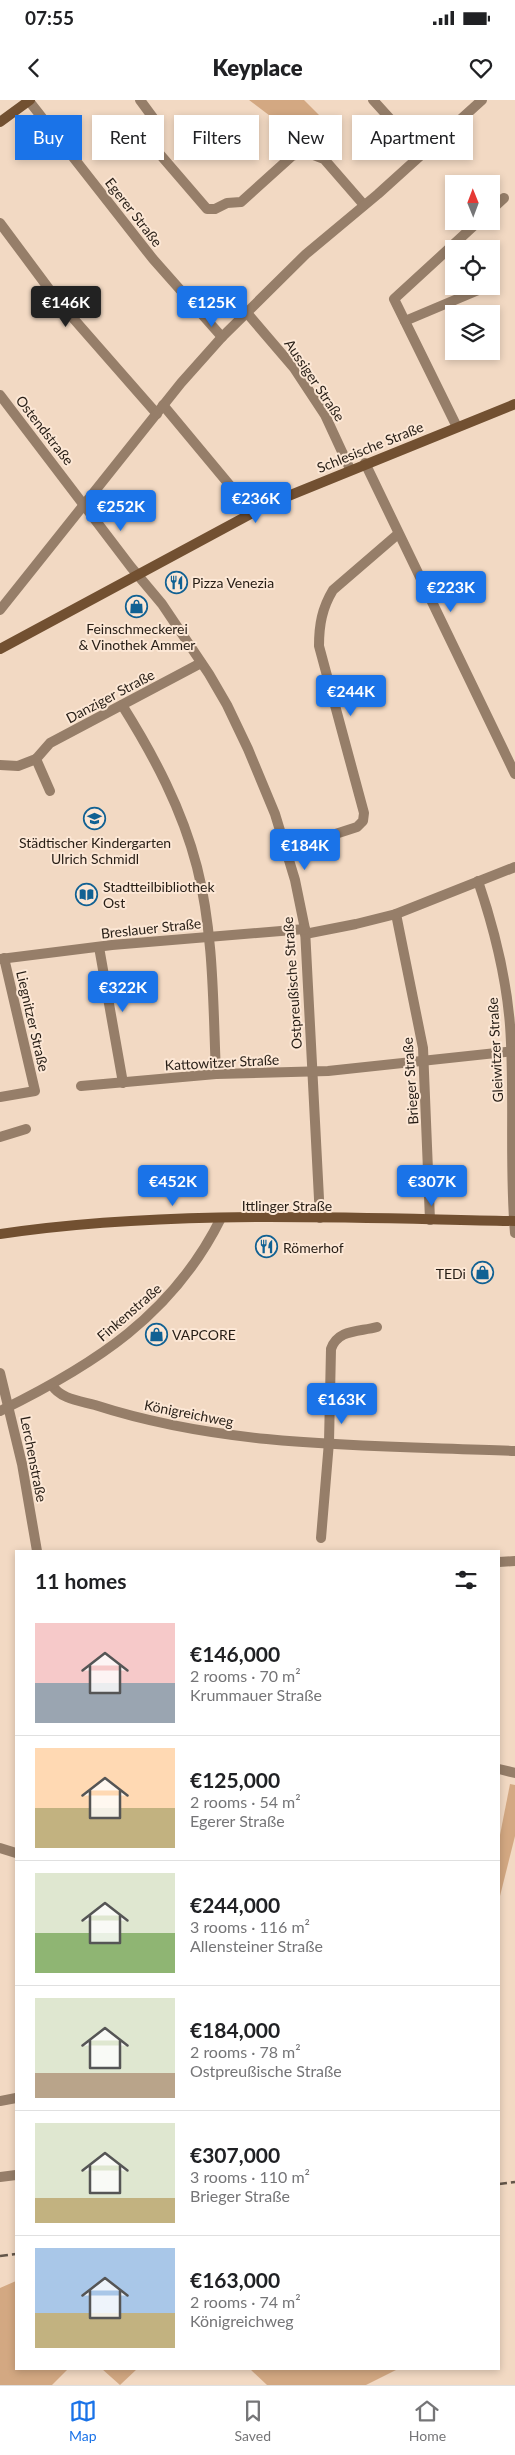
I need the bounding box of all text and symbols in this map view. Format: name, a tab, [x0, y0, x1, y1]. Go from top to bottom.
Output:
text: 07:55	[25, 6, 74, 29]
icon: back	[20, 54, 48, 82]
text: Keyplace	[212, 54, 303, 81]
icon: heart	[467, 54, 495, 82]
chip: Buy	[15, 115, 82, 160]
chip: Rent	[92, 115, 164, 160]
chip: Filters	[174, 115, 259, 160]
chip: New	[269, 115, 342, 160]
chip: Apartment	[352, 115, 473, 160]
street label: Egerer Straße	[102, 174, 166, 250]
north arrow	[445, 175, 500, 230]
map controls	[445, 175, 500, 360]
button: locate	[445, 240, 500, 295]
pin: €146K	[31, 286, 101, 328]
pin: €125K	[177, 286, 247, 328]
text: €146K	[42, 292, 90, 311]
text: €125K	[188, 292, 236, 311]
button: layers	[445, 305, 500, 360]
street label: Aussiger Straße	[281, 336, 349, 424]
street label: Ostendstraße	[13, 392, 77, 468]
street label: Schlesische Straße	[314, 418, 426, 476]
pin: €236K	[221, 482, 291, 524]
text: €236K	[232, 488, 280, 507]
pin: €252K	[86, 490, 156, 532]
text: €252K	[97, 496, 145, 515]
restaurant icon: Pizza Venezia	[164, 570, 188, 594]
pin: €223K	[416, 570, 486, 613]
place label: Pizza Venezia	[192, 574, 274, 591]
text: €223K	[427, 577, 475, 596]
shop icon: Feinschmeckerei & Vinothek Ammer	[125, 594, 149, 618]
place label: Feinschmeckerei & Vinothek Ammer	[79, 620, 195, 653]
street label: Danziger Straße	[63, 666, 157, 726]
pin: €244K	[316, 674, 386, 717]
text: €244K	[327, 681, 375, 700]
school or university icon: Städtischer Kindergarten Ulrich Schmidl	[83, 807, 107, 831]
pin: €184K	[270, 828, 340, 871]
place label: Städtischer Kindergarten Ulrich Schmidl	[19, 834, 171, 867]
text: €184K	[281, 835, 329, 854]
place label: Stadtteilbibliothek Ost	[103, 878, 215, 911]
library icon: Stadtteilbibliothek Ost	[75, 882, 99, 906]
street label: Breslauer Straße	[100, 914, 202, 942]
street label: Ostpreußische Straße	[279, 916, 305, 1050]
street label: Liegnitzer Straße	[13, 969, 53, 1073]
pin: €322K	[88, 970, 158, 1013]
text: €322K	[99, 977, 147, 996]
street label: Gleiwitzer Straße	[484, 997, 506, 1103]
street label: Brieger Straße	[398, 1037, 422, 1125]
street label: Kattowitzer Straße	[164, 1051, 280, 1073]
pin: €452K	[138, 1164, 208, 1207]
pin: €307K	[397, 1164, 467, 1207]
text: €452K	[149, 1171, 197, 1190]
text: €307K	[408, 1171, 456, 1190]
street label: Ittlinger Straße	[242, 1197, 332, 1214]
restaurant icon: Römerhof	[255, 1235, 279, 1259]
place label: Römerhof	[283, 1239, 344, 1256]
shop icon: TEDi	[470, 1261, 494, 1285]
place label: TEDi	[436, 1265, 466, 1282]
street label: Finkenstraße	[93, 1280, 165, 1344]
shop icon: VAPCORE	[144, 1322, 168, 1346]
place label: VAPCORE	[172, 1326, 236, 1343]
pin: €163K	[307, 1382, 377, 1425]
text: €163K	[318, 1389, 366, 1408]
street label: Königreichweg	[143, 1396, 235, 1430]
street label: Lerchenstraße	[17, 1415, 51, 1503]
icon: filters	[452, 1566, 480, 1594]
text: 11 homes	[35, 1568, 126, 1593]
text: €146,000	[190, 1641, 280, 1666]
icon: home	[75, 1643, 135, 1703]
text: 2 rooms · 70 m²	[190, 1666, 301, 1685]
text: Krummauer Straße	[190, 1685, 322, 1704]
text: €125,000	[190, 1767, 280, 1792]
icon: home	[75, 1768, 135, 1828]
text: 2 rooms · 54 m²	[190, 1792, 301, 1811]
text: Egerer Straße	[190, 1811, 285, 1830]
text: €244,000	[190, 1892, 280, 1917]
icon: home	[75, 1893, 135, 1953]
text: 3 rooms · 116 m²	[190, 1917, 310, 1936]
text: Allensteiner Straße	[190, 1936, 323, 1955]
text: €184,000	[190, 2017, 280, 2042]
icon: home	[75, 2018, 135, 2078]
text: 2 rooms · 78 m²	[190, 2042, 301, 2061]
text: Ostpreußische Straße	[190, 2061, 342, 2080]
text: €307,000	[190, 2142, 280, 2167]
icon: home	[75, 2143, 135, 2203]
text: 3 rooms · 110 m²	[190, 2167, 310, 2186]
text: Brieger Straße	[190, 2186, 290, 2205]
text: €163,000	[190, 2267, 280, 2292]
icon: home	[75, 2268, 135, 2328]
text: 2 rooms · 74 m²	[190, 2292, 301, 2311]
text: Königreichweg	[190, 2311, 294, 2330]
tab: Map	[69, 2397, 97, 2444]
tab: Saved	[235, 2397, 271, 2444]
tab: Home	[409, 2397, 446, 2444]

